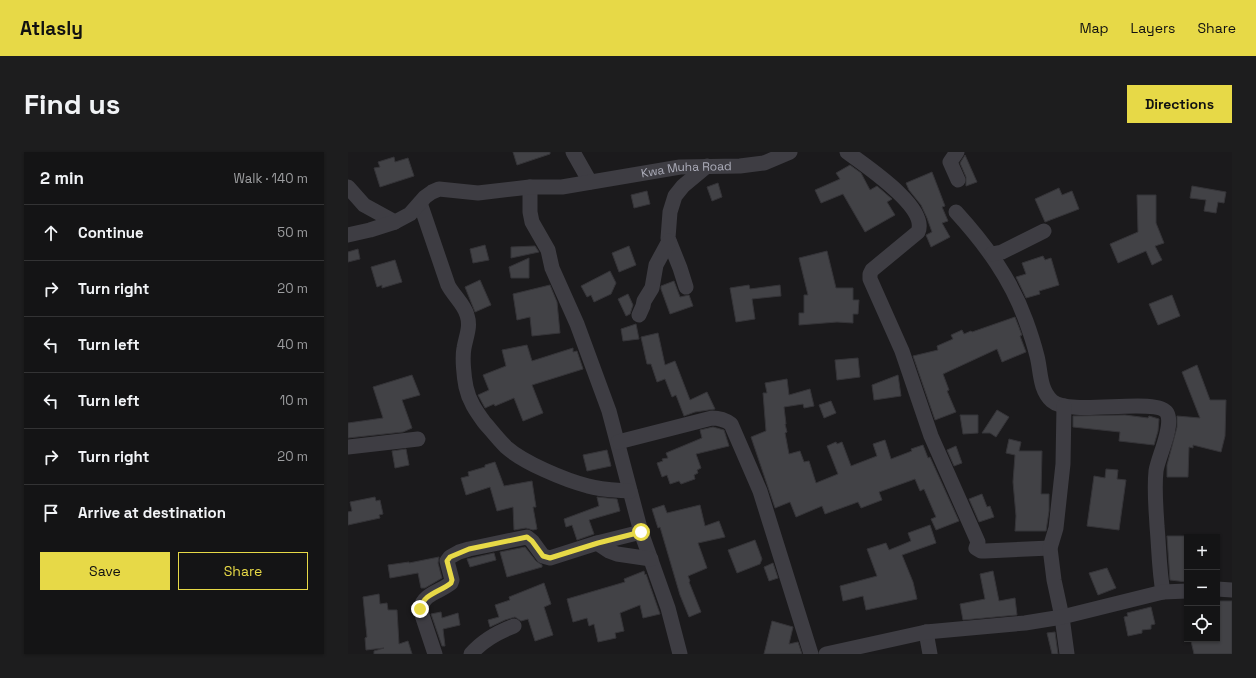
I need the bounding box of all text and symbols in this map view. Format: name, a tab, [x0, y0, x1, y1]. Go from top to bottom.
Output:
text: Atlasly	[20, 16, 83, 41]
text: Map	[1079, 19, 1109, 37]
text: Layers	[1131, 19, 1175, 37]
text: Share	[1197, 19, 1236, 37]
button: Directions	[1127, 85, 1232, 123]
text: Find us	[24, 86, 121, 122]
street label: Kwa Muha Road	[640, 158, 732, 181]
text: 2 min	[40, 167, 84, 189]
text: Walk · 140 m	[234, 170, 308, 187]
icon: ahead	[40, 222, 62, 244]
text: Continue	[78, 223, 144, 242]
text: 50 m	[277, 224, 308, 241]
icon: right	[40, 278, 62, 300]
text: Turn right	[78, 279, 149, 298]
text: 20 m	[277, 280, 308, 297]
icon: left	[40, 334, 62, 356]
text: Turn left	[78, 335, 140, 354]
text: 40 m	[277, 336, 308, 353]
icon: left	[40, 390, 62, 412]
text: Turn left	[78, 391, 140, 410]
text: 10 m	[280, 392, 308, 409]
icon: right	[40, 446, 62, 468]
text: Turn right	[78, 447, 149, 466]
text: 20 m	[277, 448, 308, 465]
icon: arrive	[40, 502, 62, 524]
text: Arrive at destination	[78, 503, 226, 522]
route start	[632, 523, 650, 541]
map controls	[1184, 534, 1220, 642]
button: +	[1184, 534, 1220, 570]
button: Save	[40, 552, 170, 590]
button: Share	[178, 552, 308, 590]
button: −	[1184, 570, 1220, 606]
route end	[411, 600, 429, 618]
button: locate	[1184, 606, 1220, 642]

